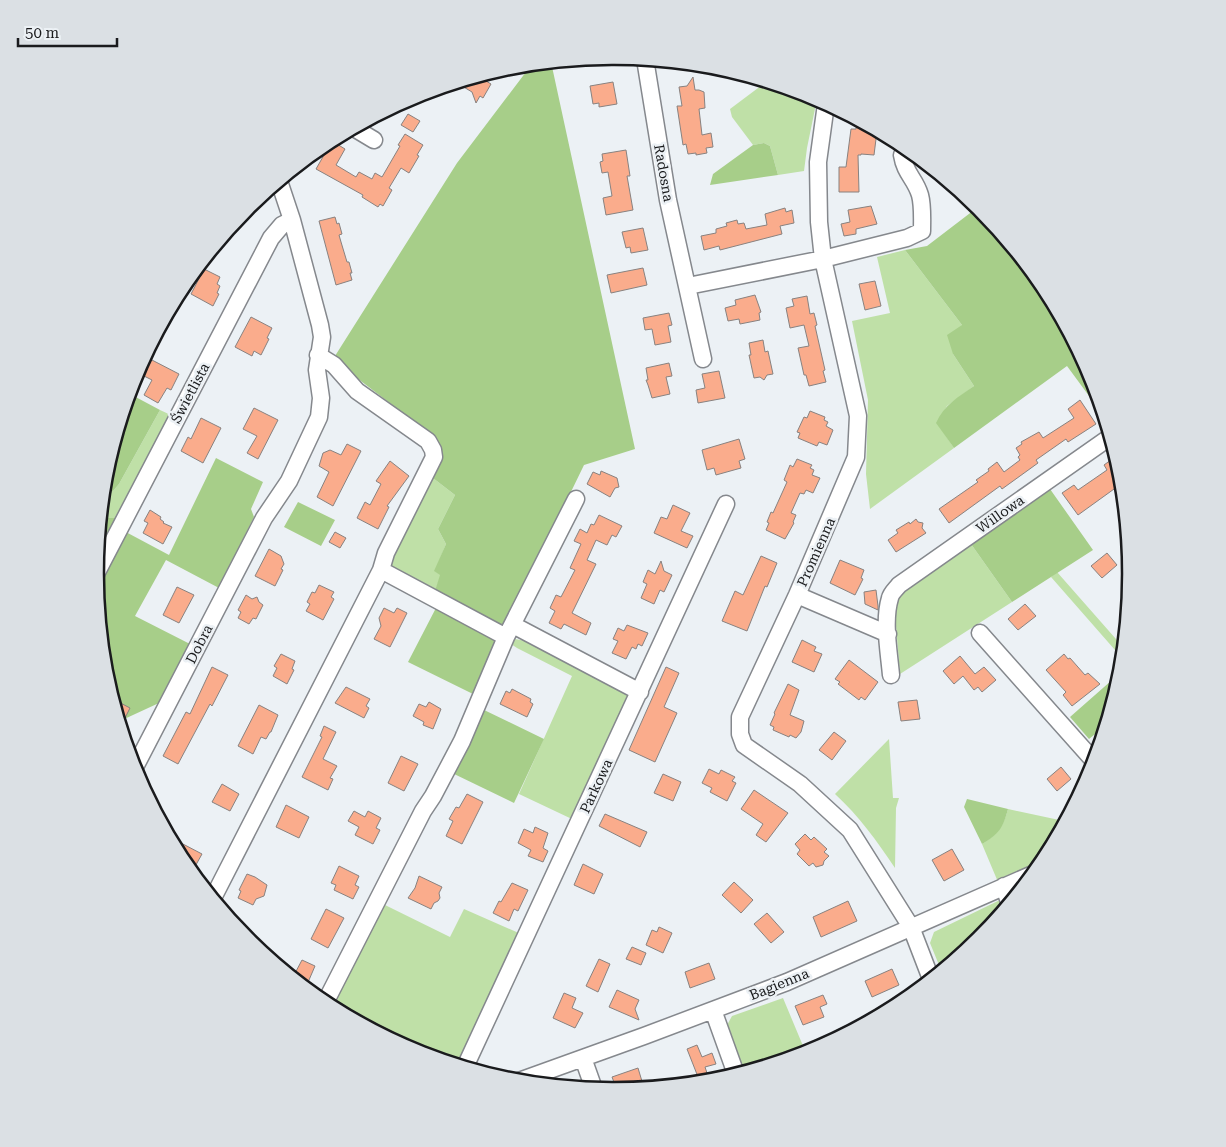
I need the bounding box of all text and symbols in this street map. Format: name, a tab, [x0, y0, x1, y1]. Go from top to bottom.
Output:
scale bar	[18, 15, 116, 47]
text: 50 m	[25, 24, 60, 42]
street label: Radosna	[651, 143, 677, 203]
street label: Świetlista	[167, 360, 213, 426]
street label: Willowa	[973, 492, 1027, 536]
street label: Promienna	[794, 515, 838, 589]
street label: Dobra	[182, 621, 216, 666]
street label: Parkowa	[577, 756, 616, 816]
street label: Bagienna	[747, 965, 811, 1003]

